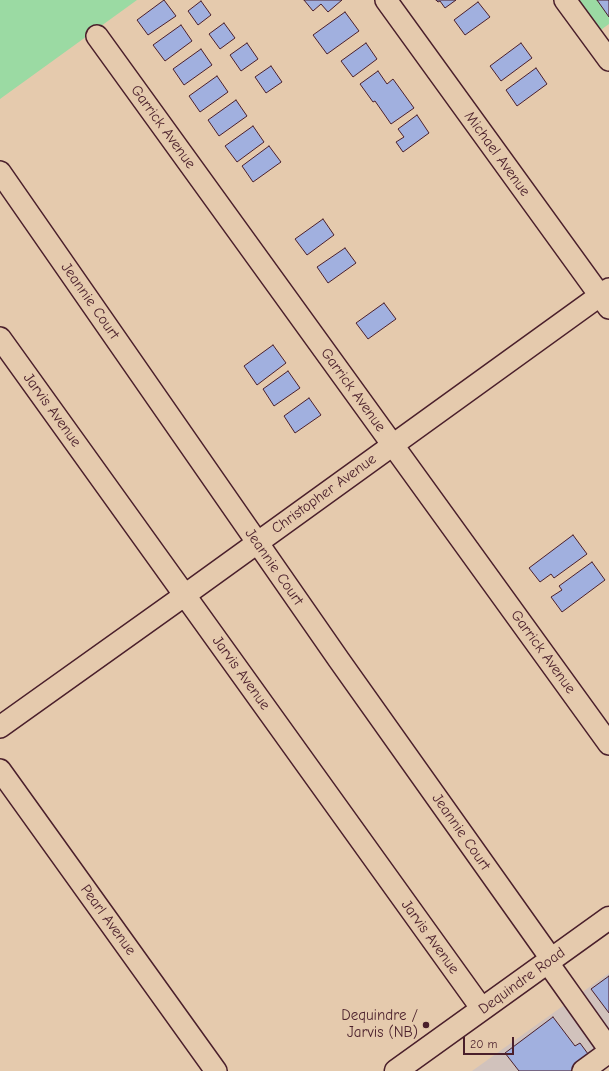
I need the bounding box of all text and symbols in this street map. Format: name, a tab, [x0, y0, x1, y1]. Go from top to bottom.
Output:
street label: Garrick Avenue	[127, 82, 199, 172]
street label: Michael Avenue	[460, 108, 534, 200]
street label: Jeannie Court	[57, 259, 123, 343]
street label: Garrick Avenue	[317, 345, 389, 435]
street label: Jarvis Avenue	[19, 369, 85, 451]
street label: Christopher Avenue	[268, 450, 380, 538]
street label: Jeannie Court	[241, 525, 307, 609]
street label: Garrick Avenue	[507, 607, 579, 697]
street label: Jarvis Avenue	[208, 632, 274, 714]
street label: Jeannie Court	[428, 790, 494, 874]
street label: Pearl Avenue	[76, 881, 140, 959]
street label: Jarvis Avenue	[397, 896, 463, 978]
street label: Dequindre Road	[475, 944, 569, 1018]
place label: Dequindre / Jarvis (NB)	[341, 1007, 418, 1042]
marker: Dequindre / Jarvis (NB)	[421, 1020, 431, 1030]
scale bar	[465, 1029, 516, 1055]
text: 20 m	[470, 1037, 498, 1051]

